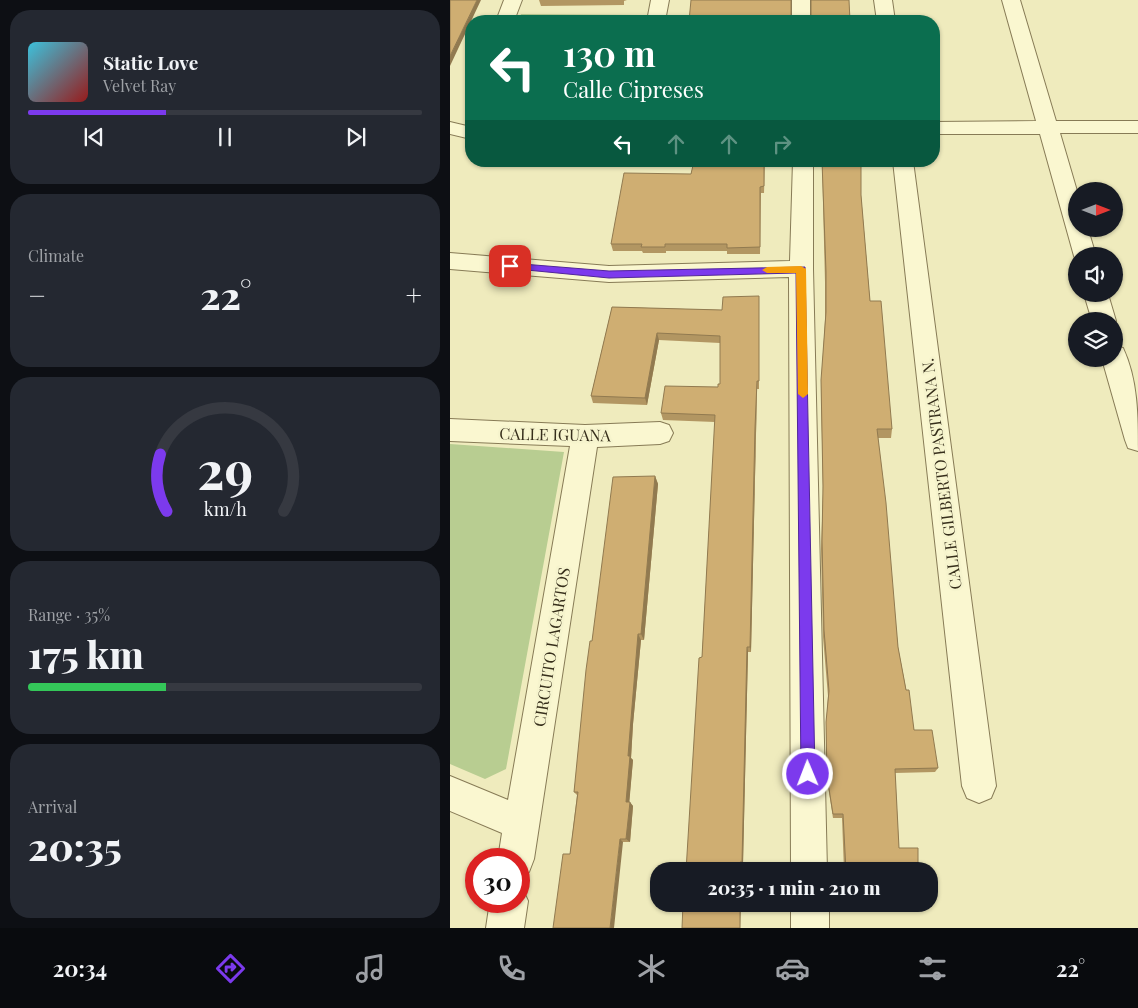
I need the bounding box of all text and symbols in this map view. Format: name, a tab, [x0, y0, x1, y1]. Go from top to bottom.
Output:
text: 130 m	[563, 29, 656, 76]
icon: left	[480, 35, 545, 100]
text: Static Love	[103, 49, 198, 75]
text: Calle Cipreses	[563, 74, 704, 104]
text: Velvet Ray	[103, 75, 176, 96]
icon: previous	[80, 123, 108, 151]
icon: pause	[211, 123, 239, 151]
icon: next	[342, 123, 370, 151]
icon: left	[609, 130, 637, 158]
icon: ahead	[662, 130, 690, 158]
icon: ahead	[715, 130, 743, 158]
icon: right	[768, 130, 796, 158]
north arrow	[1068, 182, 1122, 238]
map controls	[1068, 182, 1123, 367]
text: Climate	[28, 245, 84, 266]
pin	[489, 245, 531, 287]
button: sound	[1068, 247, 1123, 302]
icon: arrive	[496, 252, 524, 280]
text: 22°	[200, 269, 252, 320]
text: −	[28, 276, 46, 313]
text: +	[406, 276, 422, 313]
button: layers	[1068, 312, 1123, 367]
street label: CALLE GILBERTO PASTRANA N.	[916, 357, 966, 591]
street label: CALLE IGUANA	[499, 423, 612, 445]
text: 29	[197, 434, 253, 503]
text: km/h	[204, 497, 247, 520]
street label: CIRCUITO LAGARTOS	[528, 566, 574, 728]
text: Range · 35%	[28, 604, 110, 625]
text: 175 km	[28, 628, 144, 679]
position arrow	[781, 747, 833, 799]
text: Arrival	[28, 796, 77, 817]
text: 20:35	[28, 820, 122, 871]
speed limit sign: 30	[465, 848, 530, 913]
text: 20:35 · 1 min · 210 m	[707, 874, 881, 900]
icon: directions	[213, 951, 248, 986]
icon: music	[353, 951, 388, 986]
icon: phone	[494, 951, 529, 986]
icon: climate	[634, 951, 669, 986]
icon: car	[775, 951, 810, 986]
icon: filters	[915, 951, 950, 986]
text: 20:34	[53, 953, 107, 983]
text: 22°	[1056, 953, 1085, 983]

